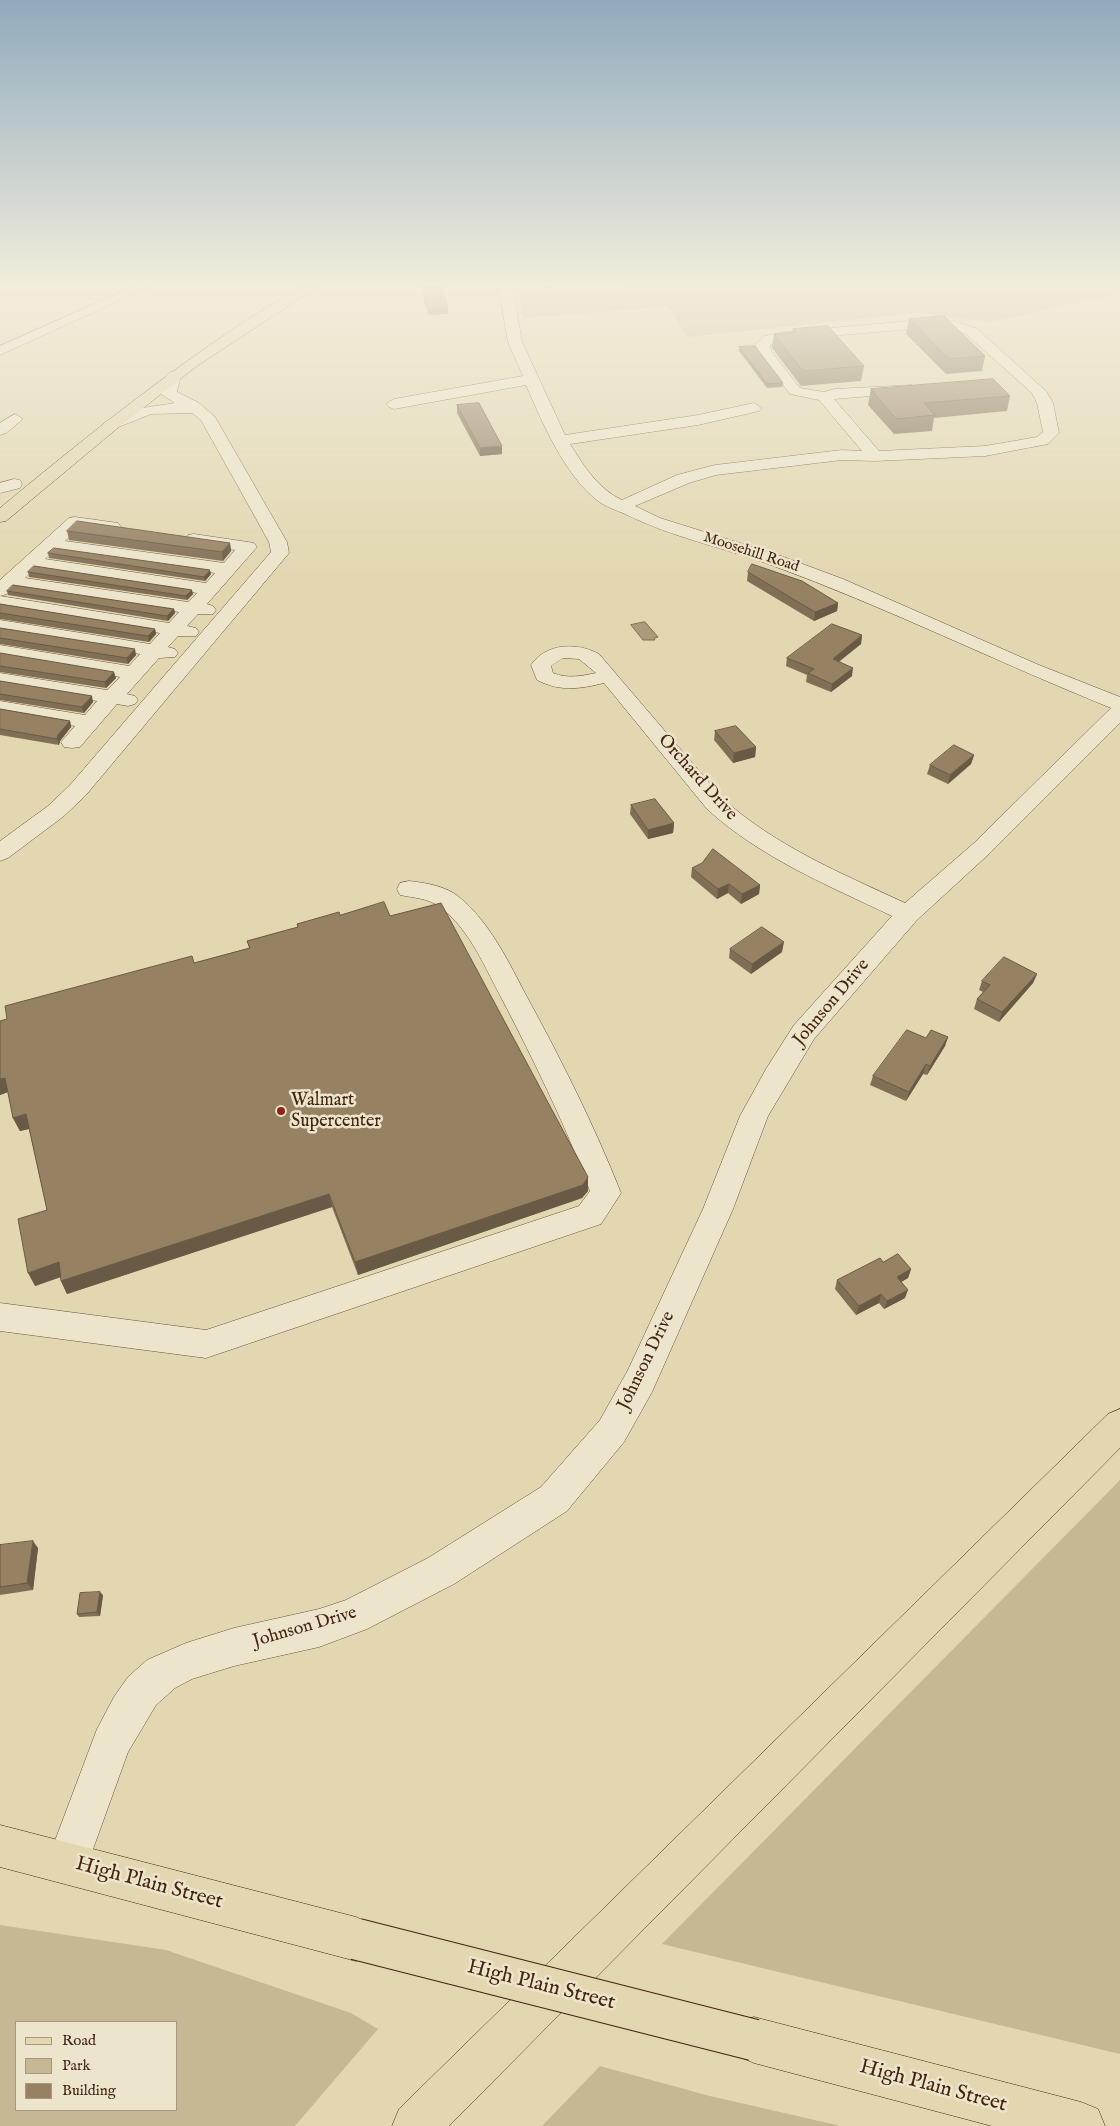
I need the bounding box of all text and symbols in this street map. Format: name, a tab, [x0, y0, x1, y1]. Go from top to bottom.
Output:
street label: Moosehill Road	[701, 529, 801, 577]
street label: Orchard Drive	[653, 730, 741, 826]
street label: Johnson Drive	[789, 955, 875, 1051]
place label: Walmart Supercenter	[291, 1090, 381, 1132]
marker: Walmart Supercenter	[275, 1105, 287, 1117]
street label: Johnson Drive	[614, 1308, 680, 1414]
street label: Johnson Drive	[251, 1603, 359, 1653]
street label: High Plain Street	[73, 1852, 225, 1916]
street label: High Plain Street	[465, 1955, 617, 2017]
legend	[15, 2021, 178, 2111]
text: Road	[62, 2031, 96, 2050]
street label: High Plain Street	[857, 2055, 1009, 2119]
text: Park	[62, 2056, 91, 2075]
text: Building	[62, 2081, 116, 2100]

